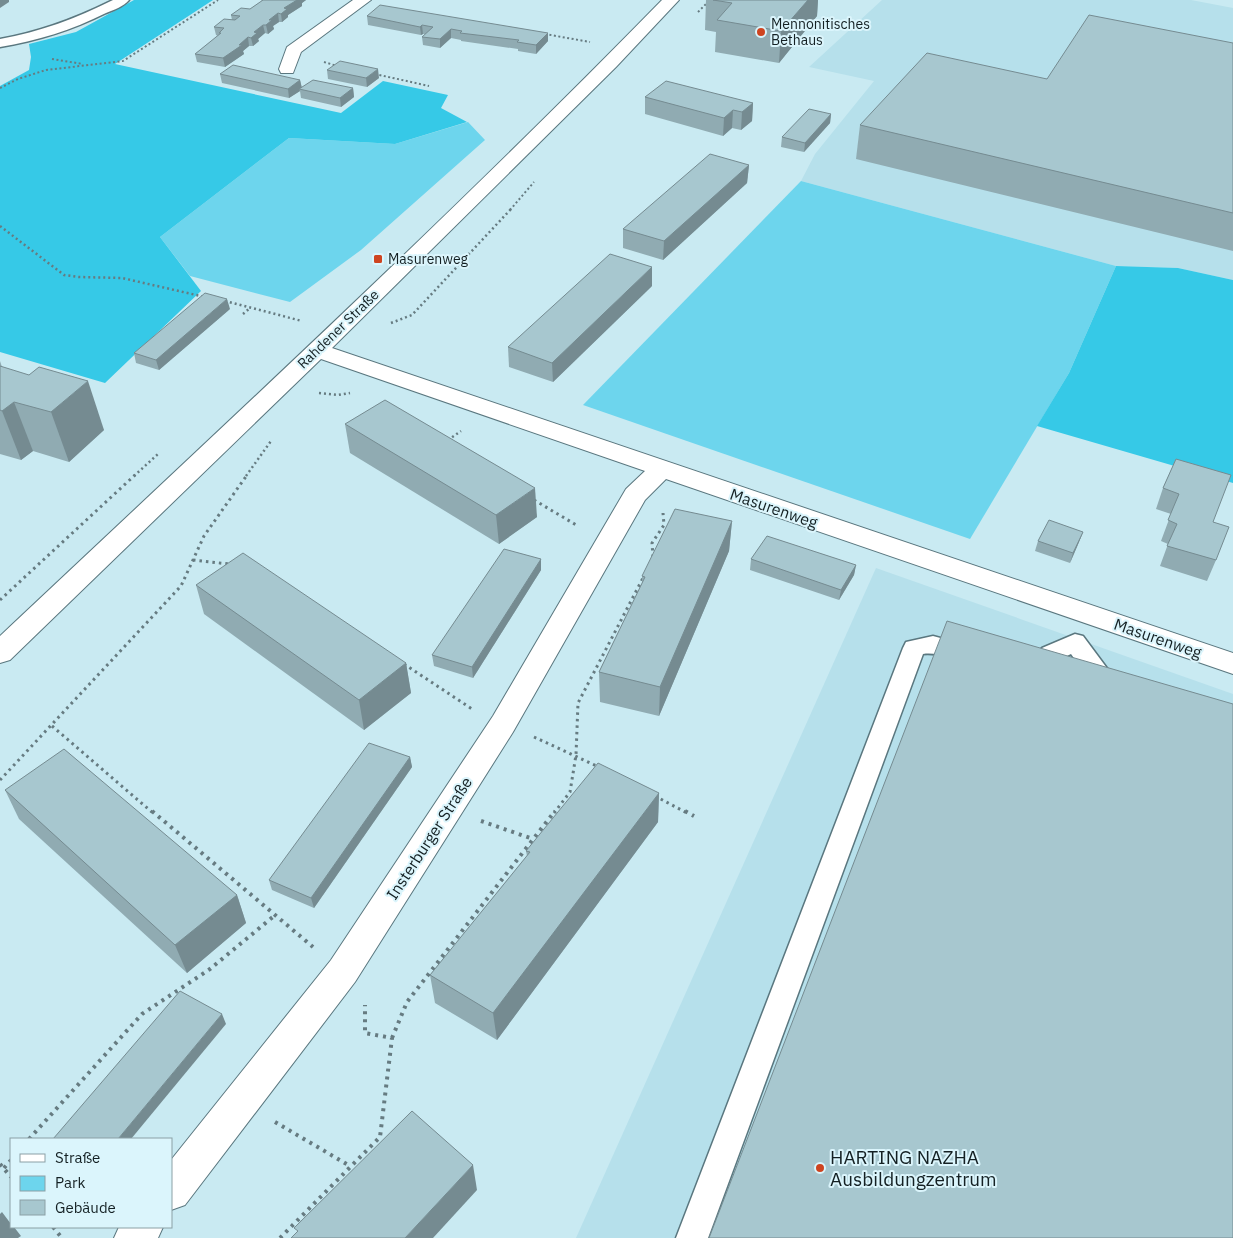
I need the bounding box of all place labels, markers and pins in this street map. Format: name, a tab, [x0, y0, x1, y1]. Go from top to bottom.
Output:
place label: Mennonitisches Bethaus	[771, 15, 870, 49]
marker: Mennonitisches Bethaus	[755, 26, 767, 38]
place label: Masurenweg	[388, 250, 469, 268]
marker: Masurenweg	[372, 253, 384, 265]
place label: HARTING NAZHA Ausbildungzentrum	[830, 1145, 997, 1191]
marker: HARTING NAZHA Ausbildungzentrum	[814, 1162, 826, 1174]

